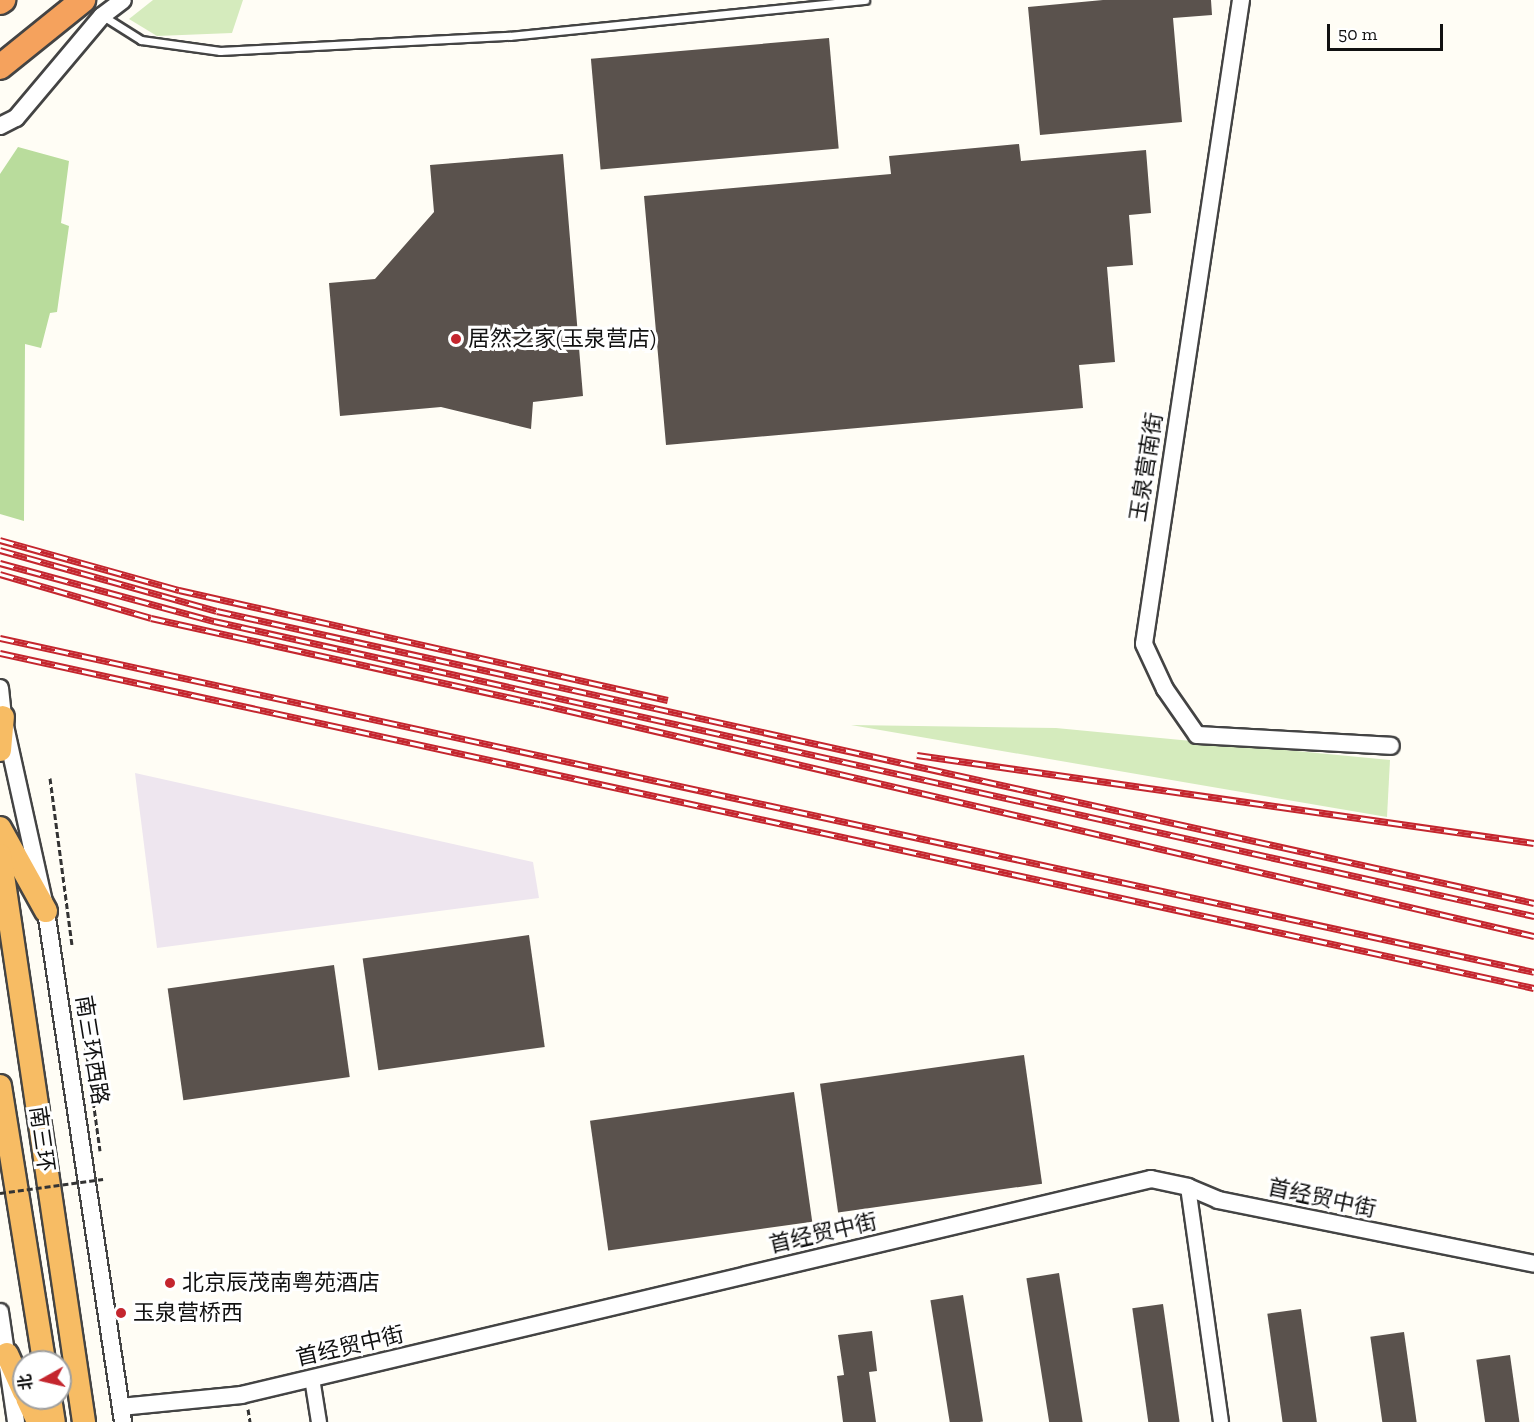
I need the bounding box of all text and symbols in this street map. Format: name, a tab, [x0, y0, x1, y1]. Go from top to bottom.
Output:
scale bar	[1330, 12, 1446, 50]
text: 50 m	[1338, 23, 1377, 45]
place label: 居然之家(玉泉营店)	[468, 326, 656, 352]
marker: 居然之家(玉泉营店)	[449, 332, 463, 346]
street label: 玉泉营南街	[1124, 411, 1168, 523]
street label: 南三环西路	[70, 994, 114, 1106]
street label: 南三环	[24, 1104, 60, 1174]
street label: 首经贸中街	[1265, 1174, 1379, 1222]
street label: 首经贸中街	[766, 1208, 880, 1258]
place label: 北京辰茂南粤苑酒店	[182, 1270, 380, 1296]
marker: 北京辰茂南粤苑酒店	[163, 1276, 177, 1290]
place label: 玉泉营桥西	[133, 1300, 243, 1326]
marker: 玉泉营桥西	[114, 1306, 128, 1320]
street label: 首经贸中街	[293, 1321, 407, 1371]
north arrow	[12, 1350, 72, 1410]
text: 北	[15, 1373, 36, 1392]

